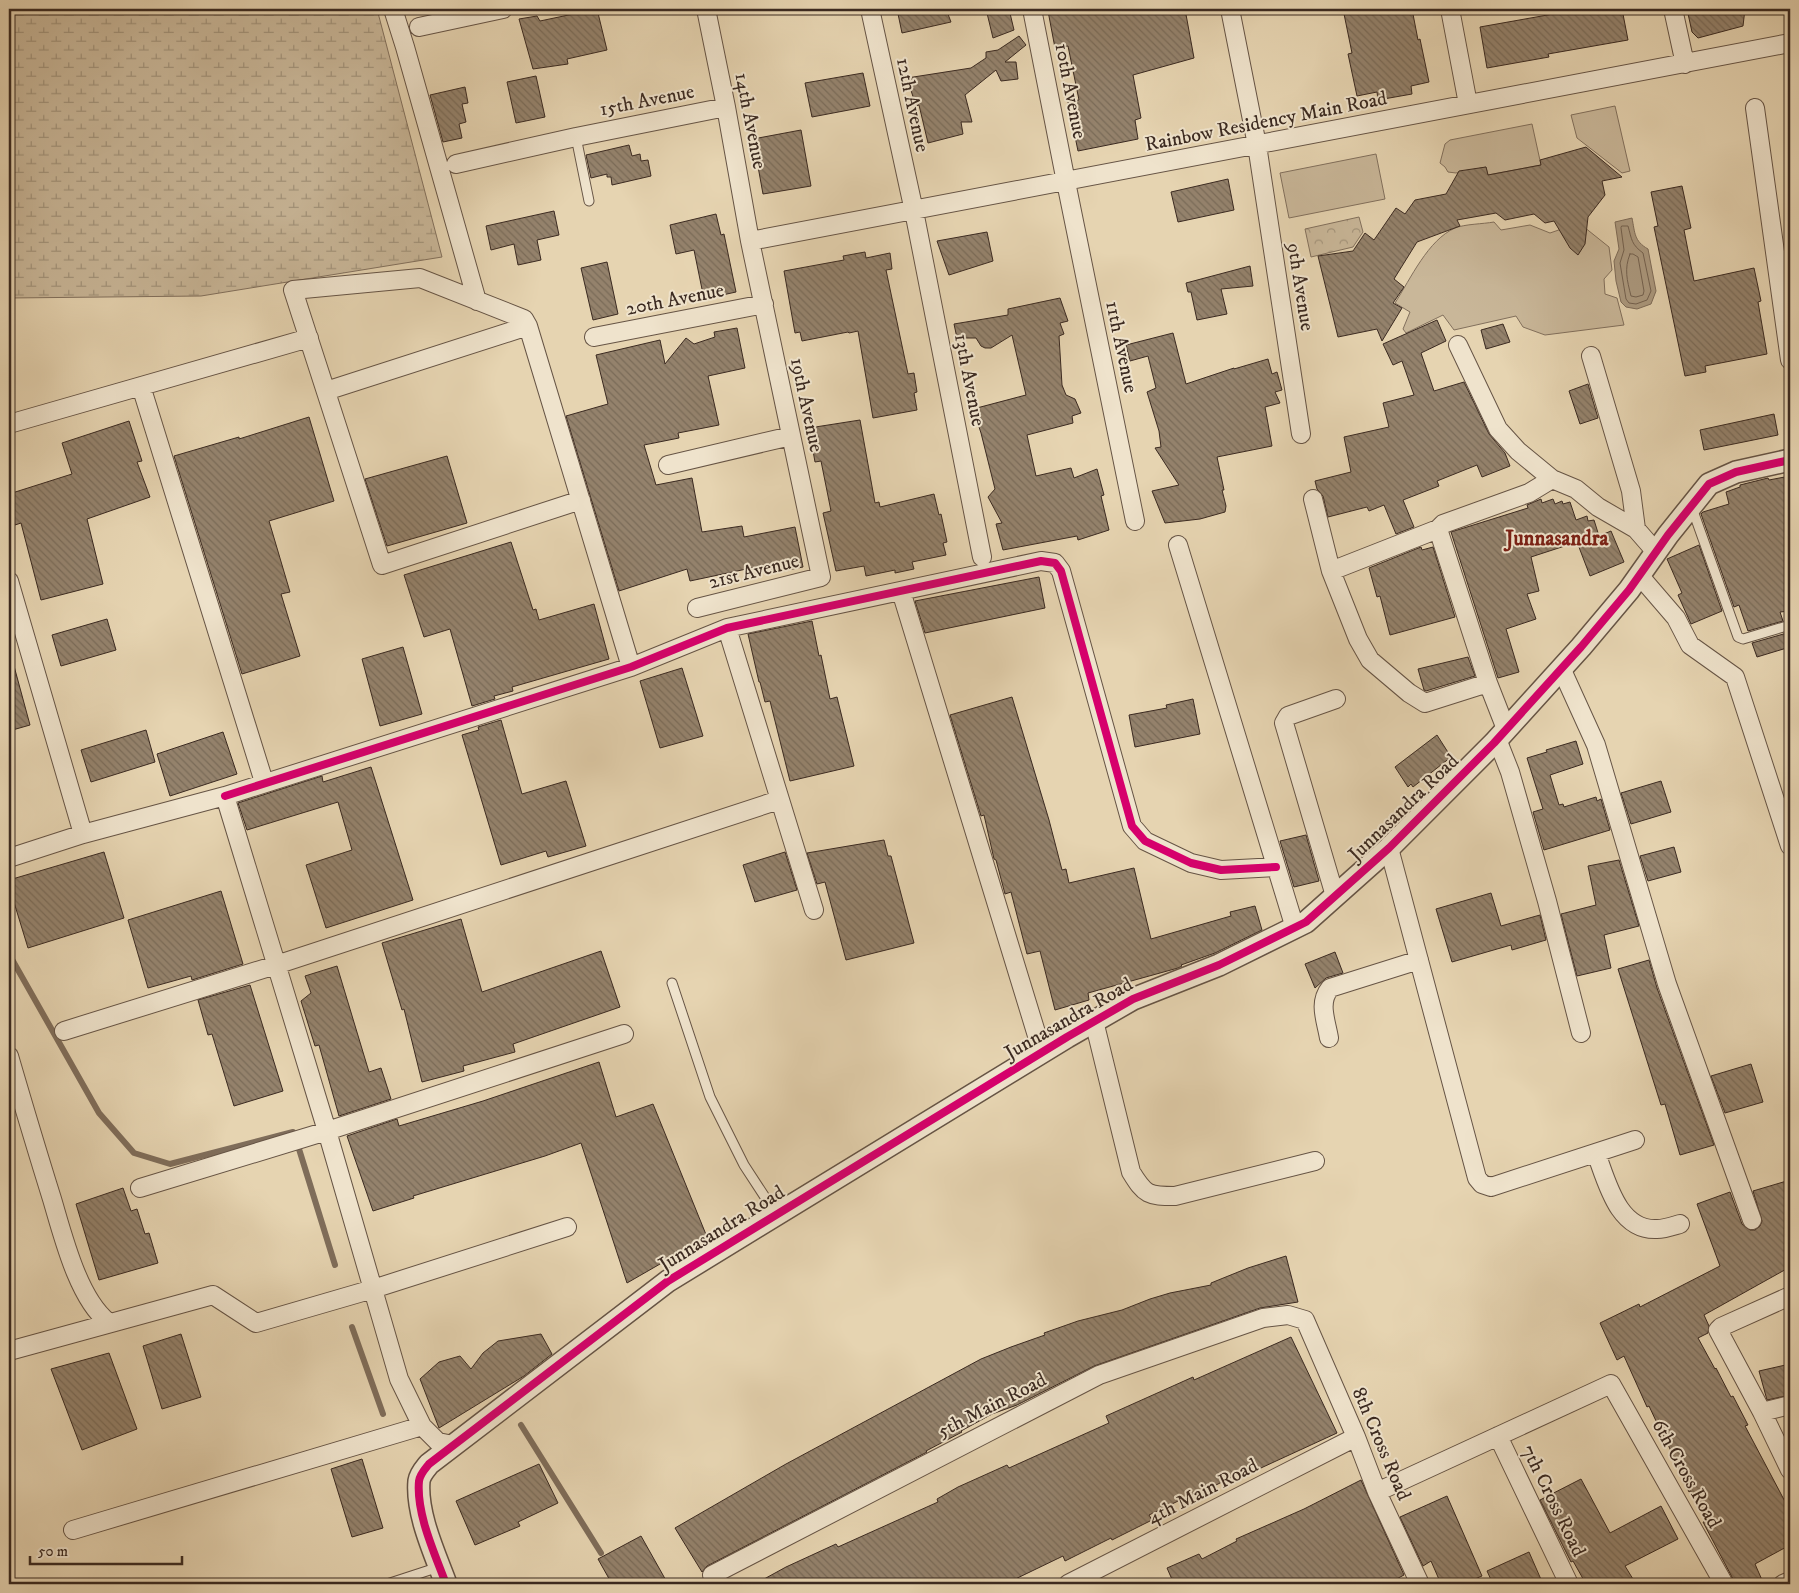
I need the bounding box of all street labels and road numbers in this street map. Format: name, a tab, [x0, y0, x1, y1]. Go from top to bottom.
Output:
street label: 10th Avenue	[1048, 41, 1092, 141]
street label: 12th Avenue	[890, 55, 934, 155]
street label: 14th Avenue	[728, 71, 772, 171]
street label: 15th Avenue	[597, 80, 697, 122]
street label: Rainbow Residency Main Road	[1143, 86, 1389, 158]
street label: 9th Avenue	[1281, 240, 1319, 333]
street label: 20th Avenue	[624, 278, 726, 322]
street label: 11th Avenue	[1099, 299, 1143, 395]
street label: 13th Avenue	[948, 332, 990, 428]
street label: 19th Avenue	[784, 355, 828, 455]
street label: 21st Avenue	[706, 549, 802, 595]
street label: Junnasandra Road	[1342, 749, 1464, 868]
street label: Junnasandra Road	[999, 972, 1138, 1067]
street label: Junnasandra Road	[653, 1180, 790, 1279]
street label: 5th Main Road	[933, 1368, 1051, 1444]
street label: 8th Cross Road	[1346, 1384, 1416, 1504]
street label: 6th Cross Road	[1646, 1415, 1726, 1533]
street label: 7th Cross Road	[1515, 1441, 1591, 1561]
street label: 4th Main Road	[1144, 1453, 1263, 1531]

